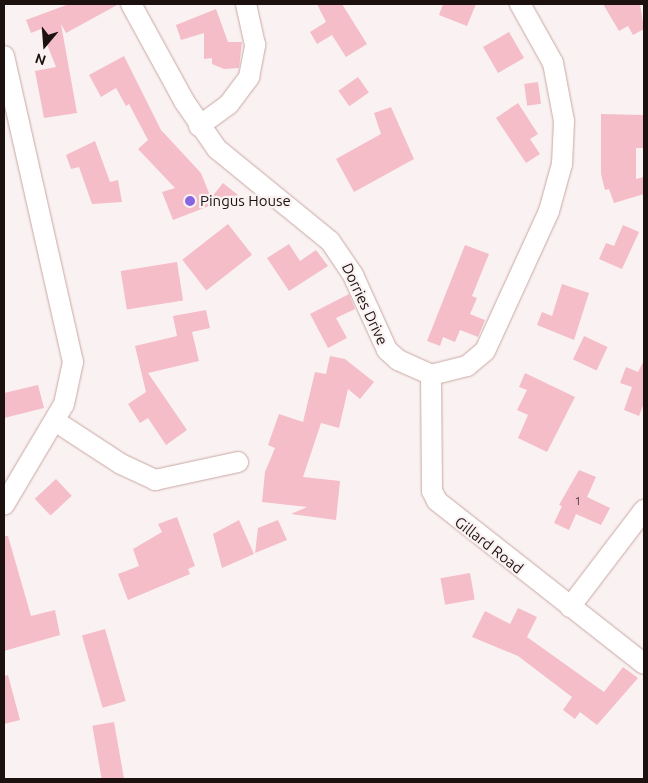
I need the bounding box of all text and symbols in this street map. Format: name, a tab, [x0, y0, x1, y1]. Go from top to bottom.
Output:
north arrow	[20, 20, 70, 70]
text: N	[33, 50, 48, 68]
place label: Pingus House	[200, 192, 291, 210]
marker: Pingus House	[184, 195, 196, 207]
street label: Dorries Drive	[338, 260, 392, 348]
house number: 1	[575, 494, 581, 508]
street label: Gillard Road	[451, 513, 527, 577]

